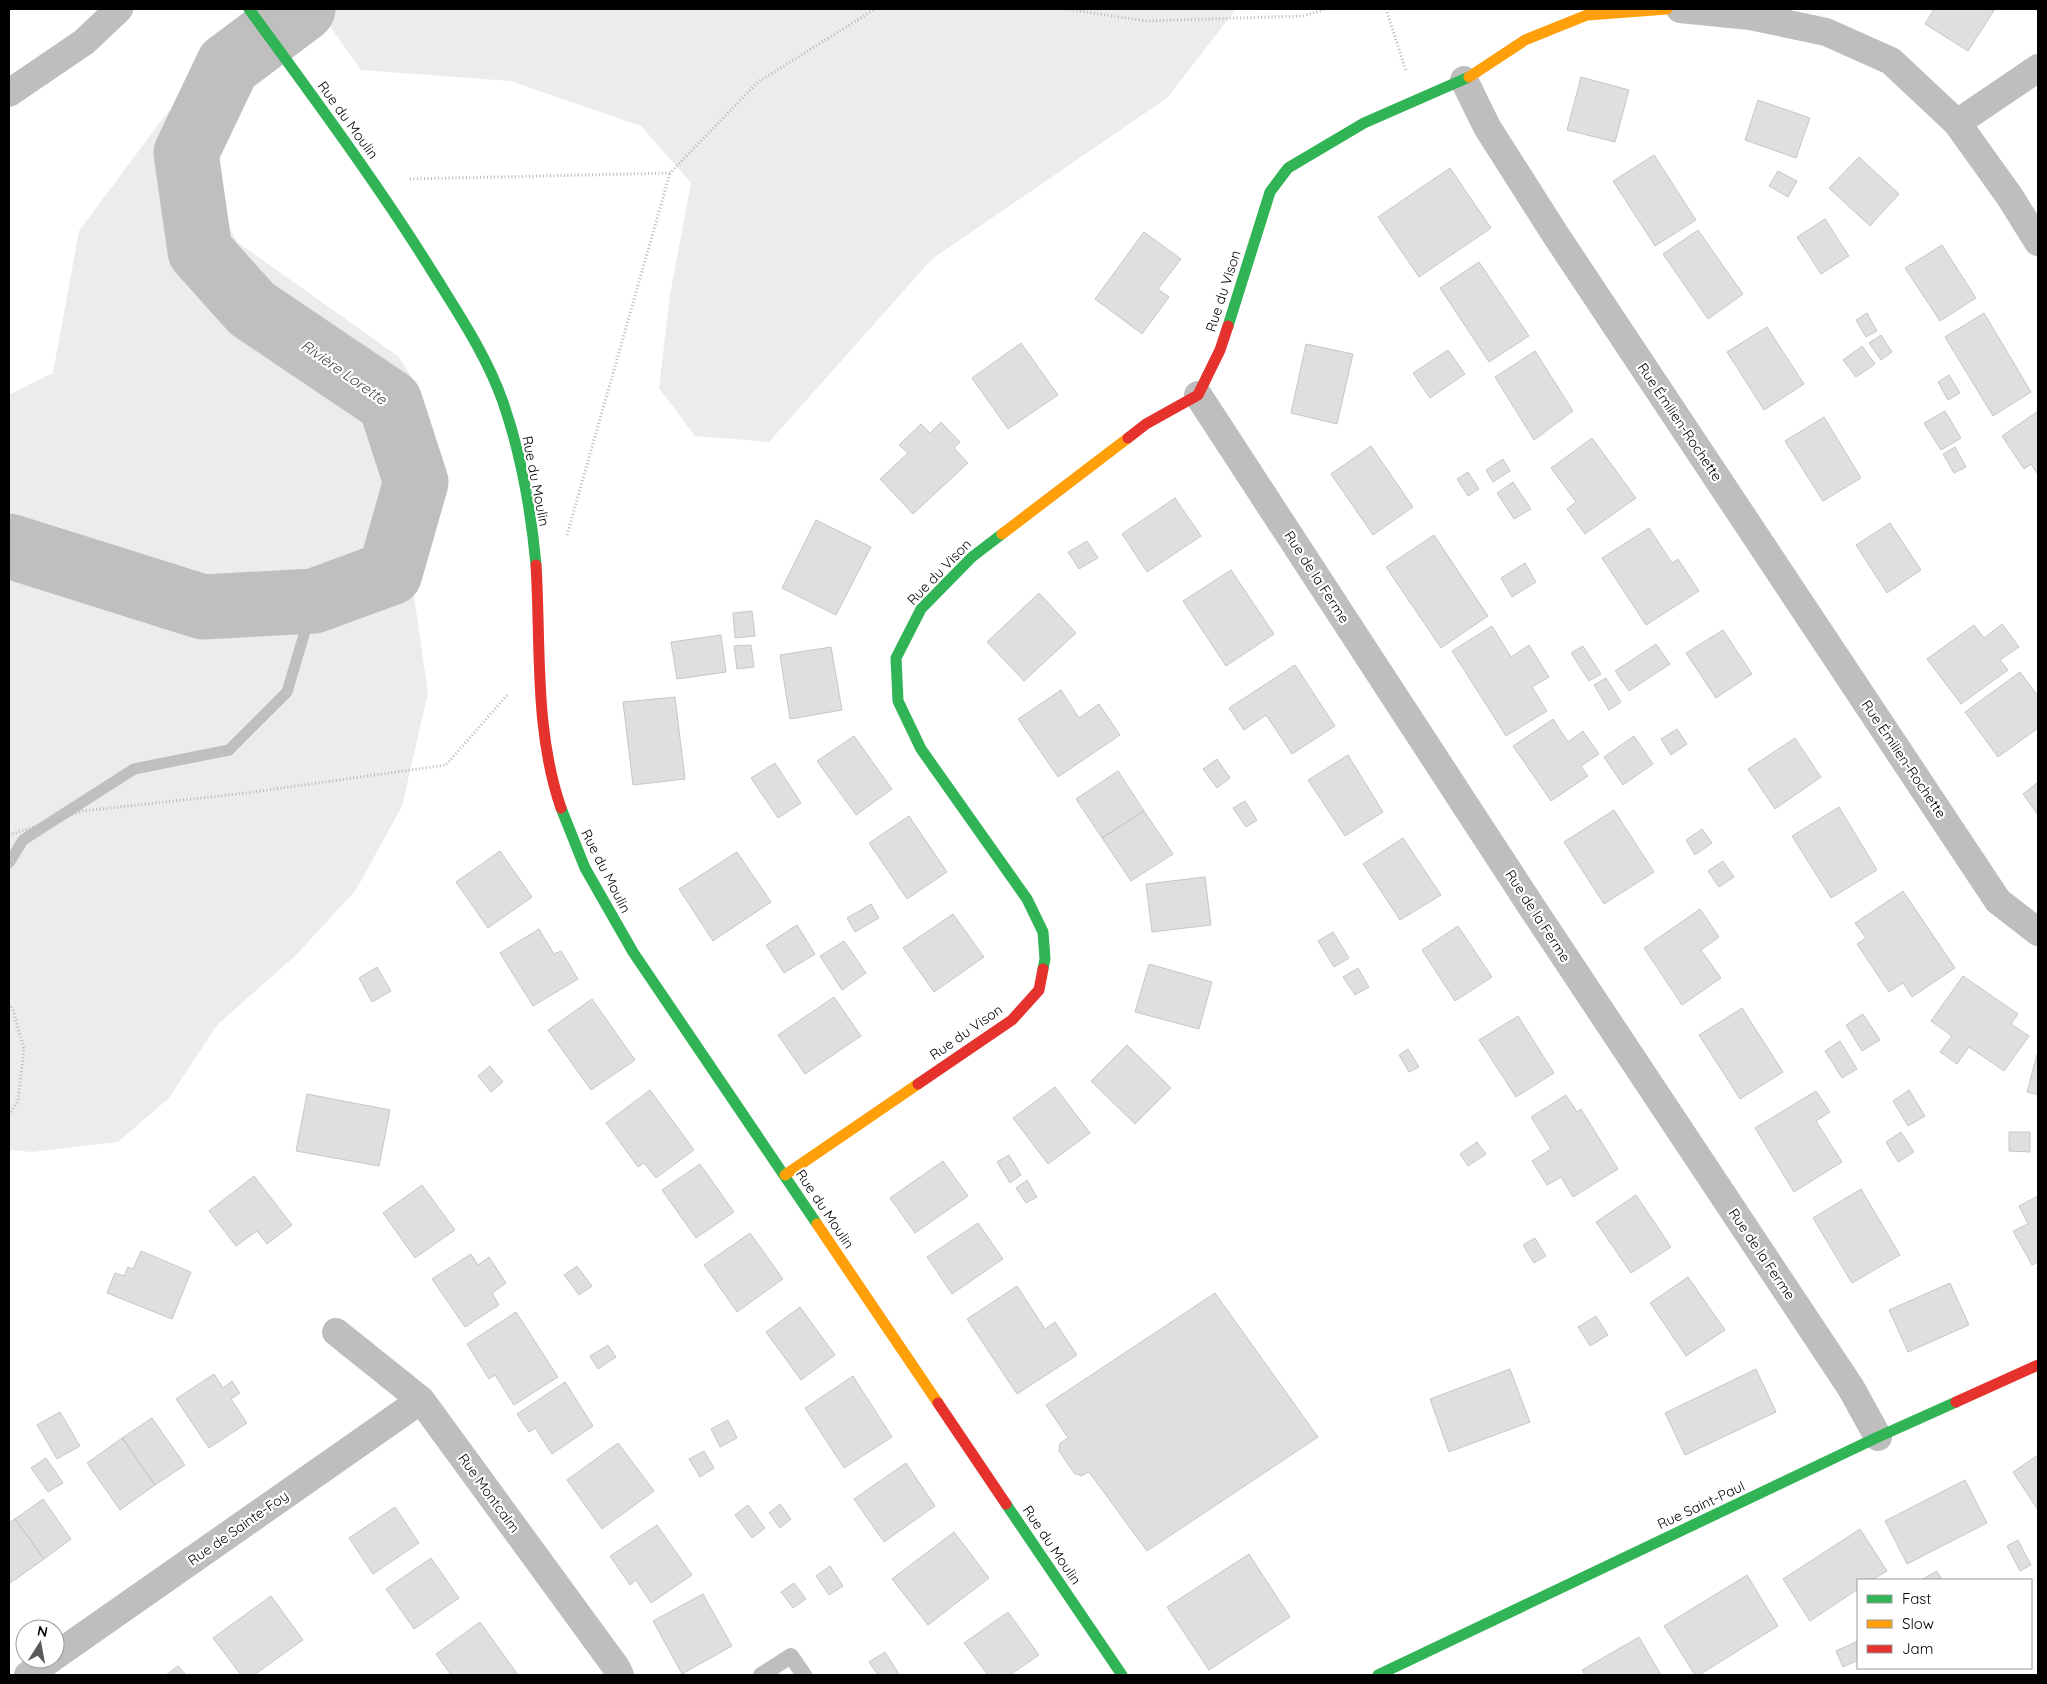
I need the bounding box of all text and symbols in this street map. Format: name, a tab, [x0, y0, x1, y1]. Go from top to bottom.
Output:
street label: Rue du Moulin	[314, 78, 382, 162]
street label: Rue du Vison	[1201, 248, 1245, 334]
water label: Rivière Lorette	[297, 335, 391, 409]
street label: Rue Émilien-Rochette	[1634, 360, 1726, 485]
street label: Rue du Moulin	[518, 434, 554, 528]
street label: Rue de la Ferme	[1280, 527, 1354, 627]
street label: Rue du Vison	[903, 535, 975, 609]
street label: Rue Émilien-Rochette	[1858, 697, 1950, 822]
street label: Rue du Moulin	[577, 826, 635, 916]
street label: Rue de la Ferme	[1501, 866, 1575, 966]
street label: Rue du Vison	[926, 1000, 1006, 1064]
street label: Rue du Moulin	[792, 1166, 858, 1252]
street label: Rue de la Ferme	[1725, 1205, 1799, 1303]
street label: Rue Montcalm	[454, 1450, 524, 1536]
street label: Rue Saint-Paul	[1654, 1477, 1748, 1533]
street label: Rue de Sainte-Foy	[184, 1487, 292, 1569]
street label: Rue du Moulin	[1019, 1502, 1085, 1588]
legend	[1857, 1579, 2032, 1669]
text: Fast	[1902, 1589, 1931, 1608]
text: Slow	[1902, 1614, 1934, 1633]
north arrow	[15, 1619, 65, 1669]
text: N	[36, 1621, 49, 1641]
text: Jam	[1902, 1639, 1933, 1658]

